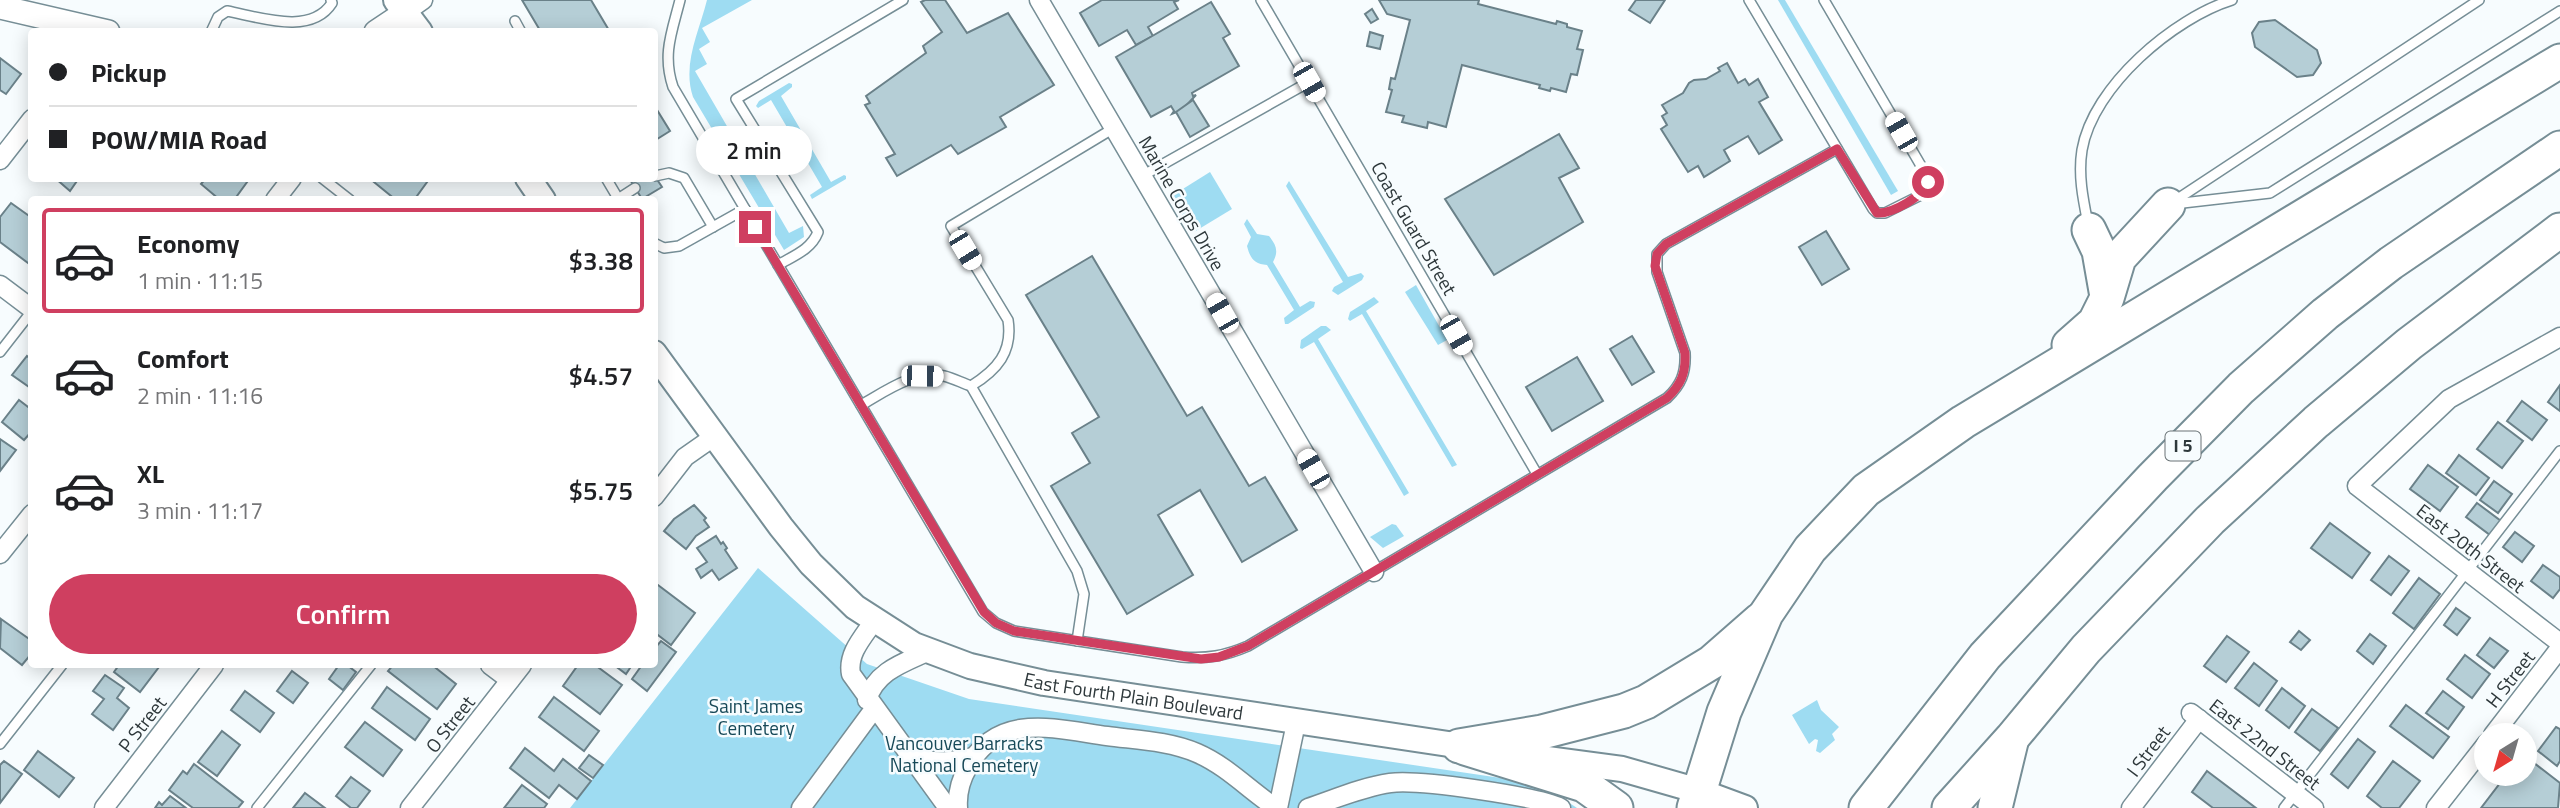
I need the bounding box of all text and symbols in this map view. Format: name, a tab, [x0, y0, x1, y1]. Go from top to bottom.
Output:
text: Pickup	[91, 53, 167, 92]
car	[1290, 59, 1329, 105]
car	[1882, 109, 1921, 155]
text: POW/MIA Road	[91, 120, 267, 159]
callout: 2 min	[697, 126, 813, 174]
street label: Marine Corps Drive	[1132, 130, 1233, 276]
text: 2 min	[726, 133, 782, 168]
street label: Coast Guard Street	[1364, 155, 1465, 300]
route start	[1912, 166, 1944, 198]
route end	[739, 211, 771, 243]
text: Economy	[137, 224, 239, 263]
car	[946, 227, 985, 273]
icon: car	[53, 229, 116, 292]
text: $3.38	[569, 241, 633, 280]
text: 1 min · 11:15	[137, 263, 263, 298]
car	[1203, 290, 1242, 336]
car	[1437, 312, 1476, 358]
text: Comfort	[137, 339, 229, 378]
icon: car	[53, 344, 116, 407]
text: $4.57	[569, 356, 633, 395]
car	[901, 365, 944, 387]
text: 2 min · 11:16	[137, 378, 263, 413]
road number: I 5	[2166, 432, 2200, 461]
car	[1294, 446, 1333, 492]
text: XL	[137, 454, 164, 493]
icon: car	[53, 459, 116, 522]
text: $5.75	[569, 471, 633, 510]
text: 3 min · 11:17	[137, 493, 263, 528]
street label: East 20th Street	[2411, 496, 2532, 600]
button: Confirm	[49, 574, 637, 654]
street label: H Street	[2478, 644, 2542, 714]
street label: East Fourth Plain Boulevard	[1021, 664, 1245, 727]
street label: P Street	[110, 689, 173, 758]
street label: O Street	[418, 689, 481, 759]
park label: Saint James Cemetery	[709, 691, 803, 742]
street label: East 22nd Street	[2203, 691, 2327, 797]
street label: I Street	[2119, 719, 2177, 783]
north arrow	[2474, 723, 2538, 786]
map controls	[2474, 723, 2537, 786]
park label: Vancouver Barracks National Cemetery	[885, 728, 1043, 779]

